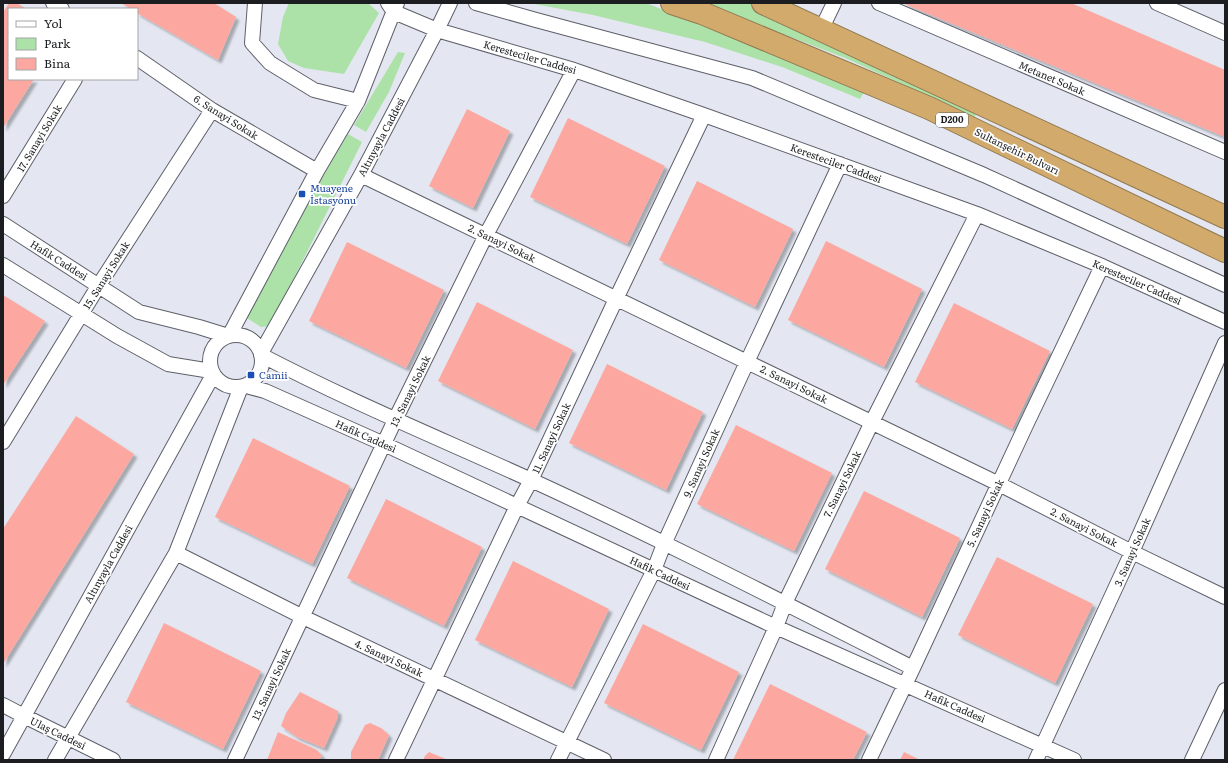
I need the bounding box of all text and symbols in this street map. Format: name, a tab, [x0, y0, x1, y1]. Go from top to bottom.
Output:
legend	[8, 8, 138, 80]
text: Yol	[44, 14, 62, 32]
text: Park	[44, 34, 71, 52]
street label: Keresteciler Caddesi	[482, 36, 579, 77]
text: Bina	[44, 54, 71, 72]
street label: Metanet Sokak	[1017, 57, 1089, 99]
street label: 6. Sanayi Sokak	[191, 91, 262, 143]
street label: Altınyayla Caddesi	[353, 94, 408, 179]
street label: 17. Sanayi Sokak	[13, 100, 65, 174]
road number: D200	[936, 113, 968, 127]
street label: Sultanşehir Bulvarı	[972, 124, 1063, 178]
street label: Keresteciler Caddesi	[788, 139, 885, 186]
place label: Muayene İstasyonu	[310, 180, 357, 207]
marker: Muayene İstasyonu	[297, 189, 307, 199]
street label: 2. Sanayi Sokak	[466, 220, 539, 266]
street label: Hafik Caddesi	[28, 236, 92, 284]
street label: 15. Sanayi Sokak	[79, 237, 133, 312]
street label: Keresteciler Caddesi	[1090, 255, 1185, 308]
street label: 13. Sanayi Sokak	[386, 352, 434, 429]
street label: 2. Sanayi Sokak	[758, 361, 831, 407]
place label: Camii	[259, 367, 288, 382]
marker: Camii	[246, 370, 256, 380]
street label: 11. Sanayi Sokak	[528, 399, 574, 476]
street label: Hafik Caddesi	[333, 415, 400, 456]
street label: 9. Sanayi Sokak	[679, 425, 723, 499]
street label: 7. Sanayi Sokak	[819, 447, 865, 520]
street label: 5. Sanayi Sokak	[962, 476, 1007, 549]
street label: 2. Sanayi Sokak	[1048, 503, 1121, 550]
street label: 3. Sanayi Sokak	[1110, 514, 1154, 589]
street label: Altınyayla Caddesi	[80, 521, 136, 606]
street label: Hafik Caddesi	[627, 552, 694, 593]
street label: 4. Sanayi Sokak	[353, 635, 427, 680]
street label: 13. Sanayi Sokak	[247, 645, 294, 722]
street label: Hafik Caddesi	[922, 685, 989, 726]
street label: Ulaş Caddesi	[28, 713, 89, 753]

